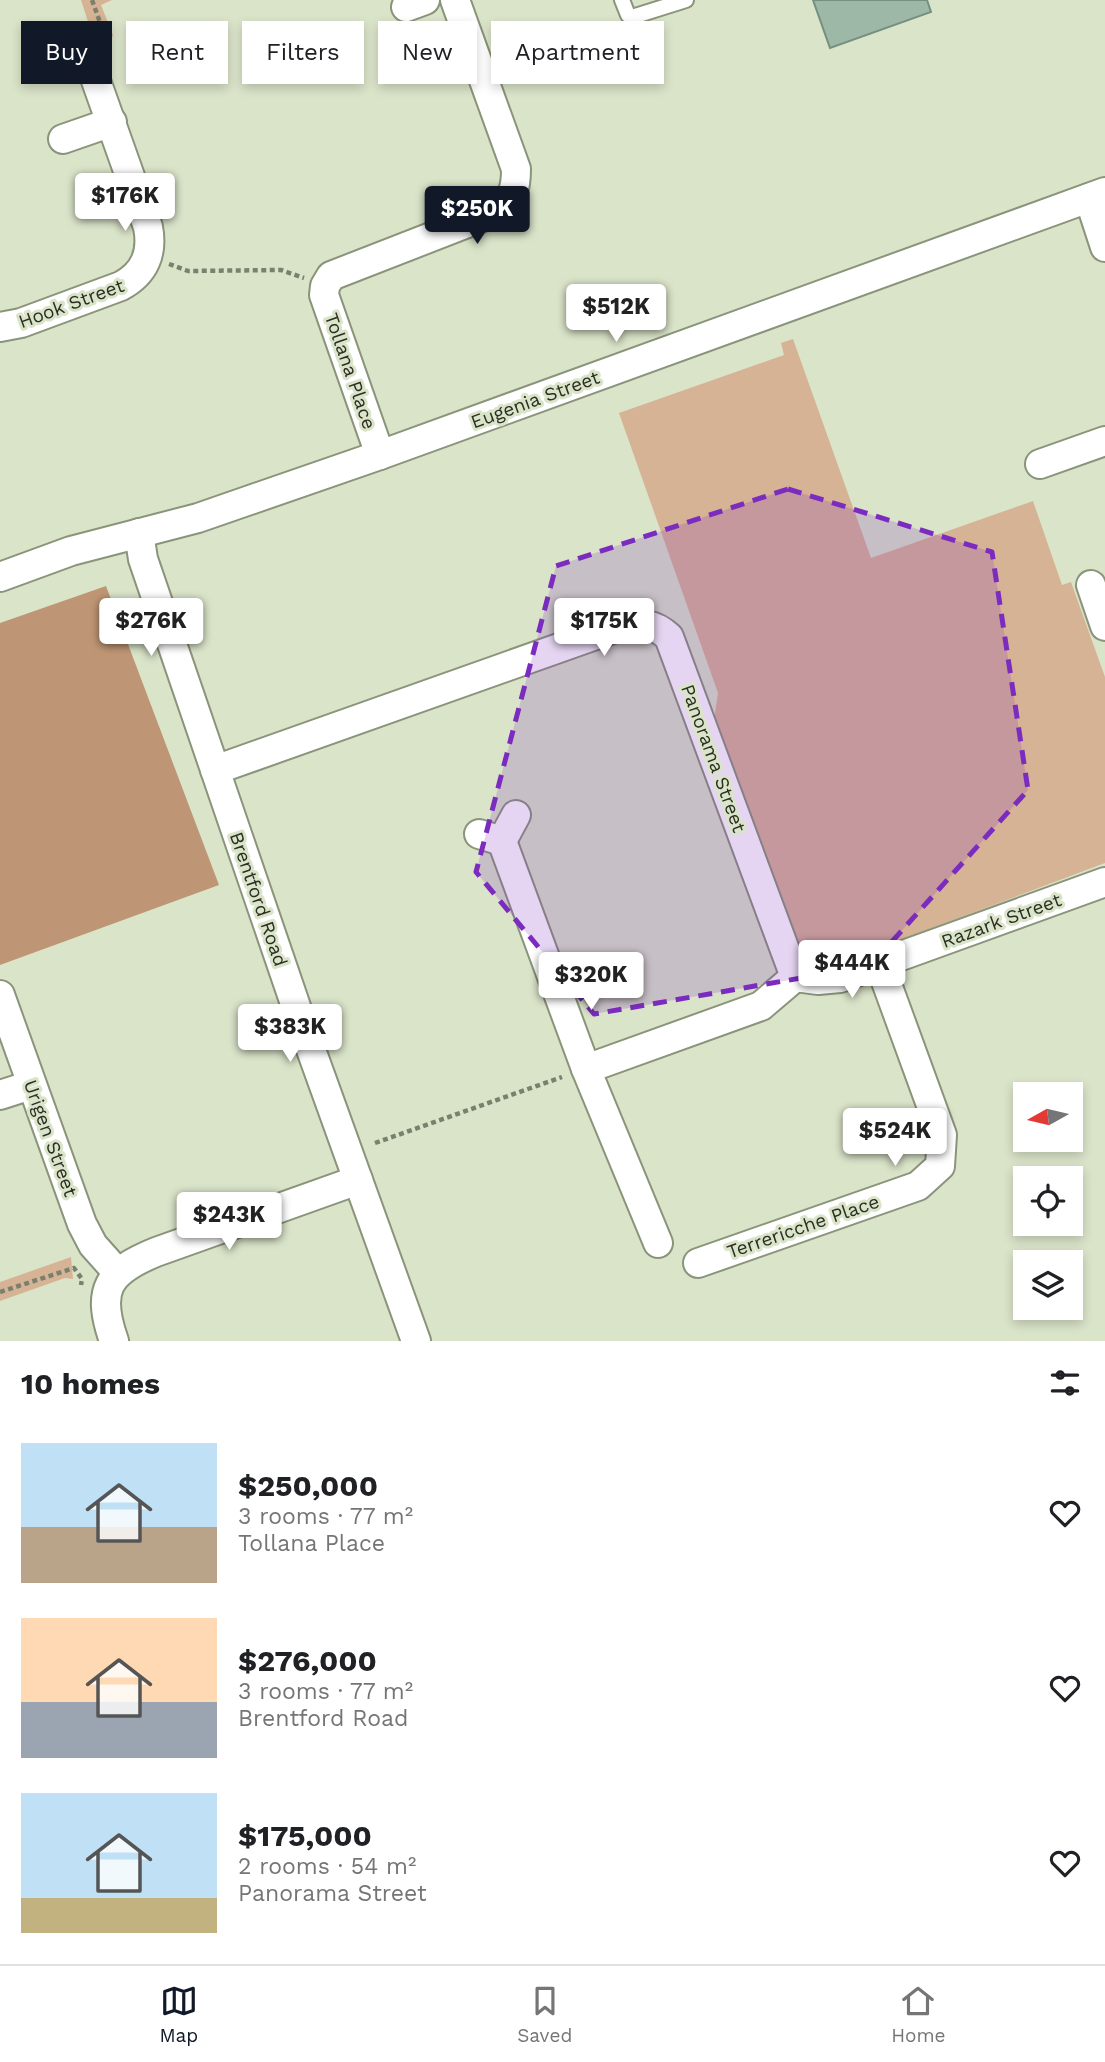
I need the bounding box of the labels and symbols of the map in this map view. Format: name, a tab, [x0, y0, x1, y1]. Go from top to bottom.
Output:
pin: $176K	[76, 174, 174, 233]
pin: $250K	[428, 187, 526, 246]
street label: Hook Street	[15, 274, 127, 333]
pin: $512K	[567, 284, 665, 344]
street label: Tollana Place	[320, 310, 381, 432]
street label: Eugenia Street	[468, 365, 603, 433]
pin: $276K	[102, 598, 200, 658]
pin: $175K	[555, 598, 653, 658]
street label: Panorama Street	[676, 681, 751, 835]
street label: Brentford Road	[225, 829, 292, 969]
street label: Razark Street	[938, 888, 1064, 953]
pin: $444K	[803, 940, 901, 1000]
pin: $320K	[542, 953, 640, 1012]
pin: $383K	[241, 1004, 339, 1064]
street label: Urigen Street	[19, 1077, 82, 1200]
north arrow	[1013, 1082, 1083, 1152]
pin: $524K	[846, 1108, 944, 1168]
street label: Terrericche Place	[724, 1190, 882, 1263]
pin: $243K	[180, 1192, 278, 1252]

